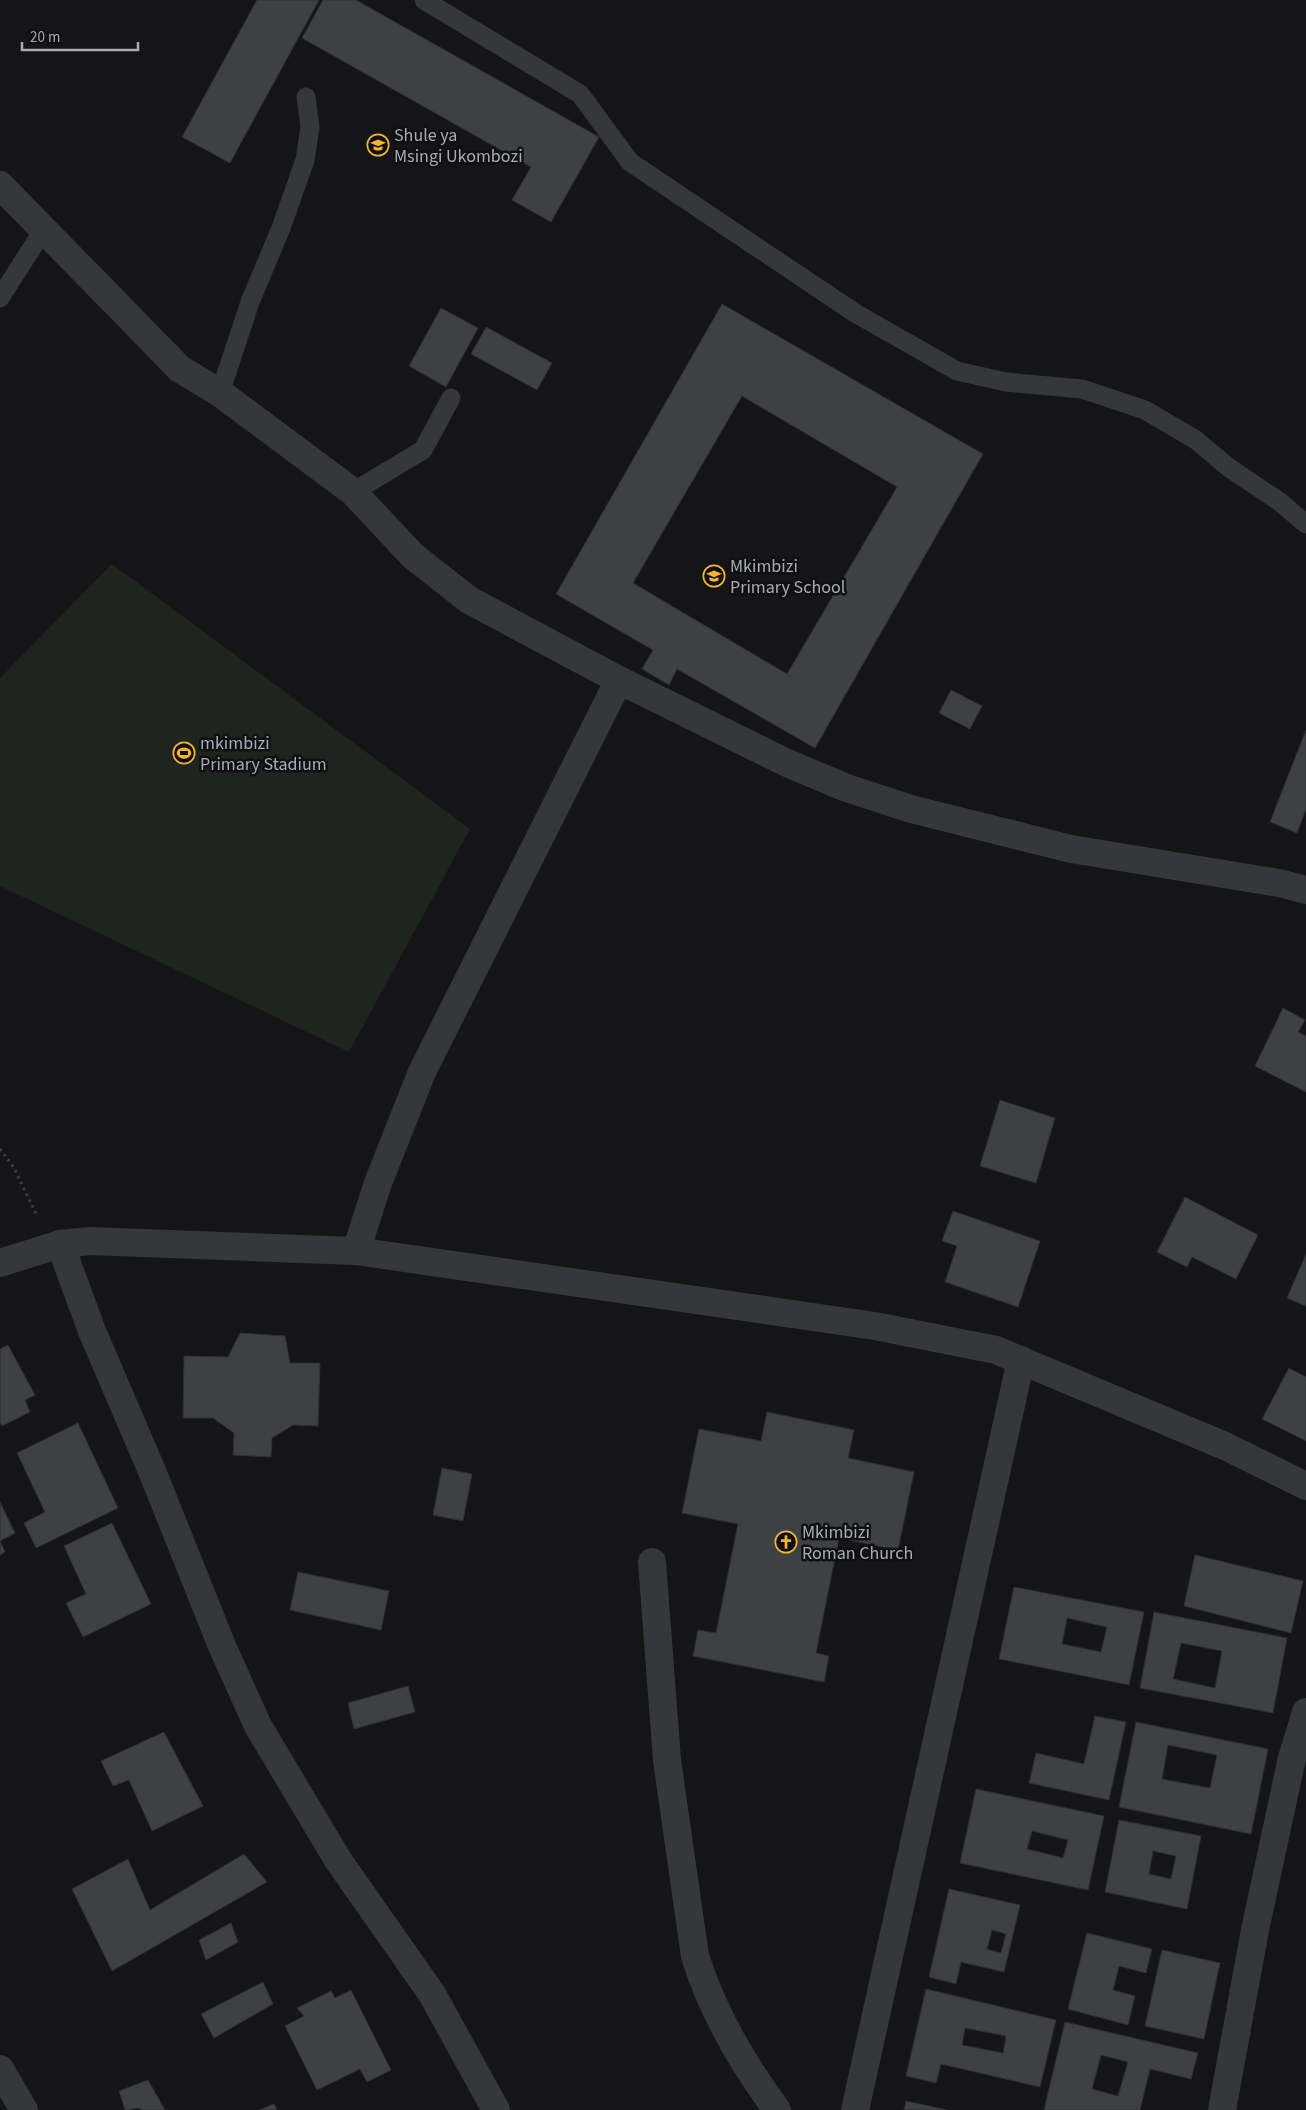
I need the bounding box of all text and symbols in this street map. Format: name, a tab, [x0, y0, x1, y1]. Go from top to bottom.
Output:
scale bar	[22, 20, 139, 52]
text: 20 m	[30, 27, 60, 48]
place label: Shule ya Msingi Ukombozi	[394, 123, 523, 169]
school or university icon: Shule ya Msingi Ukombozi	[366, 133, 390, 157]
place label: Mkimbizi Primary School	[730, 554, 845, 600]
school or university icon: Mkimbizi Primary School	[702, 564, 726, 588]
place label: mkimbizi Primary Stadium	[200, 731, 327, 777]
sports icon: mkimbizi Primary Stadium	[172, 741, 196, 765]
place label: Mkimbizi Roman Church	[802, 1520, 913, 1566]
church icon: Mkimbizi Roman Church	[774, 1530, 798, 1554]

